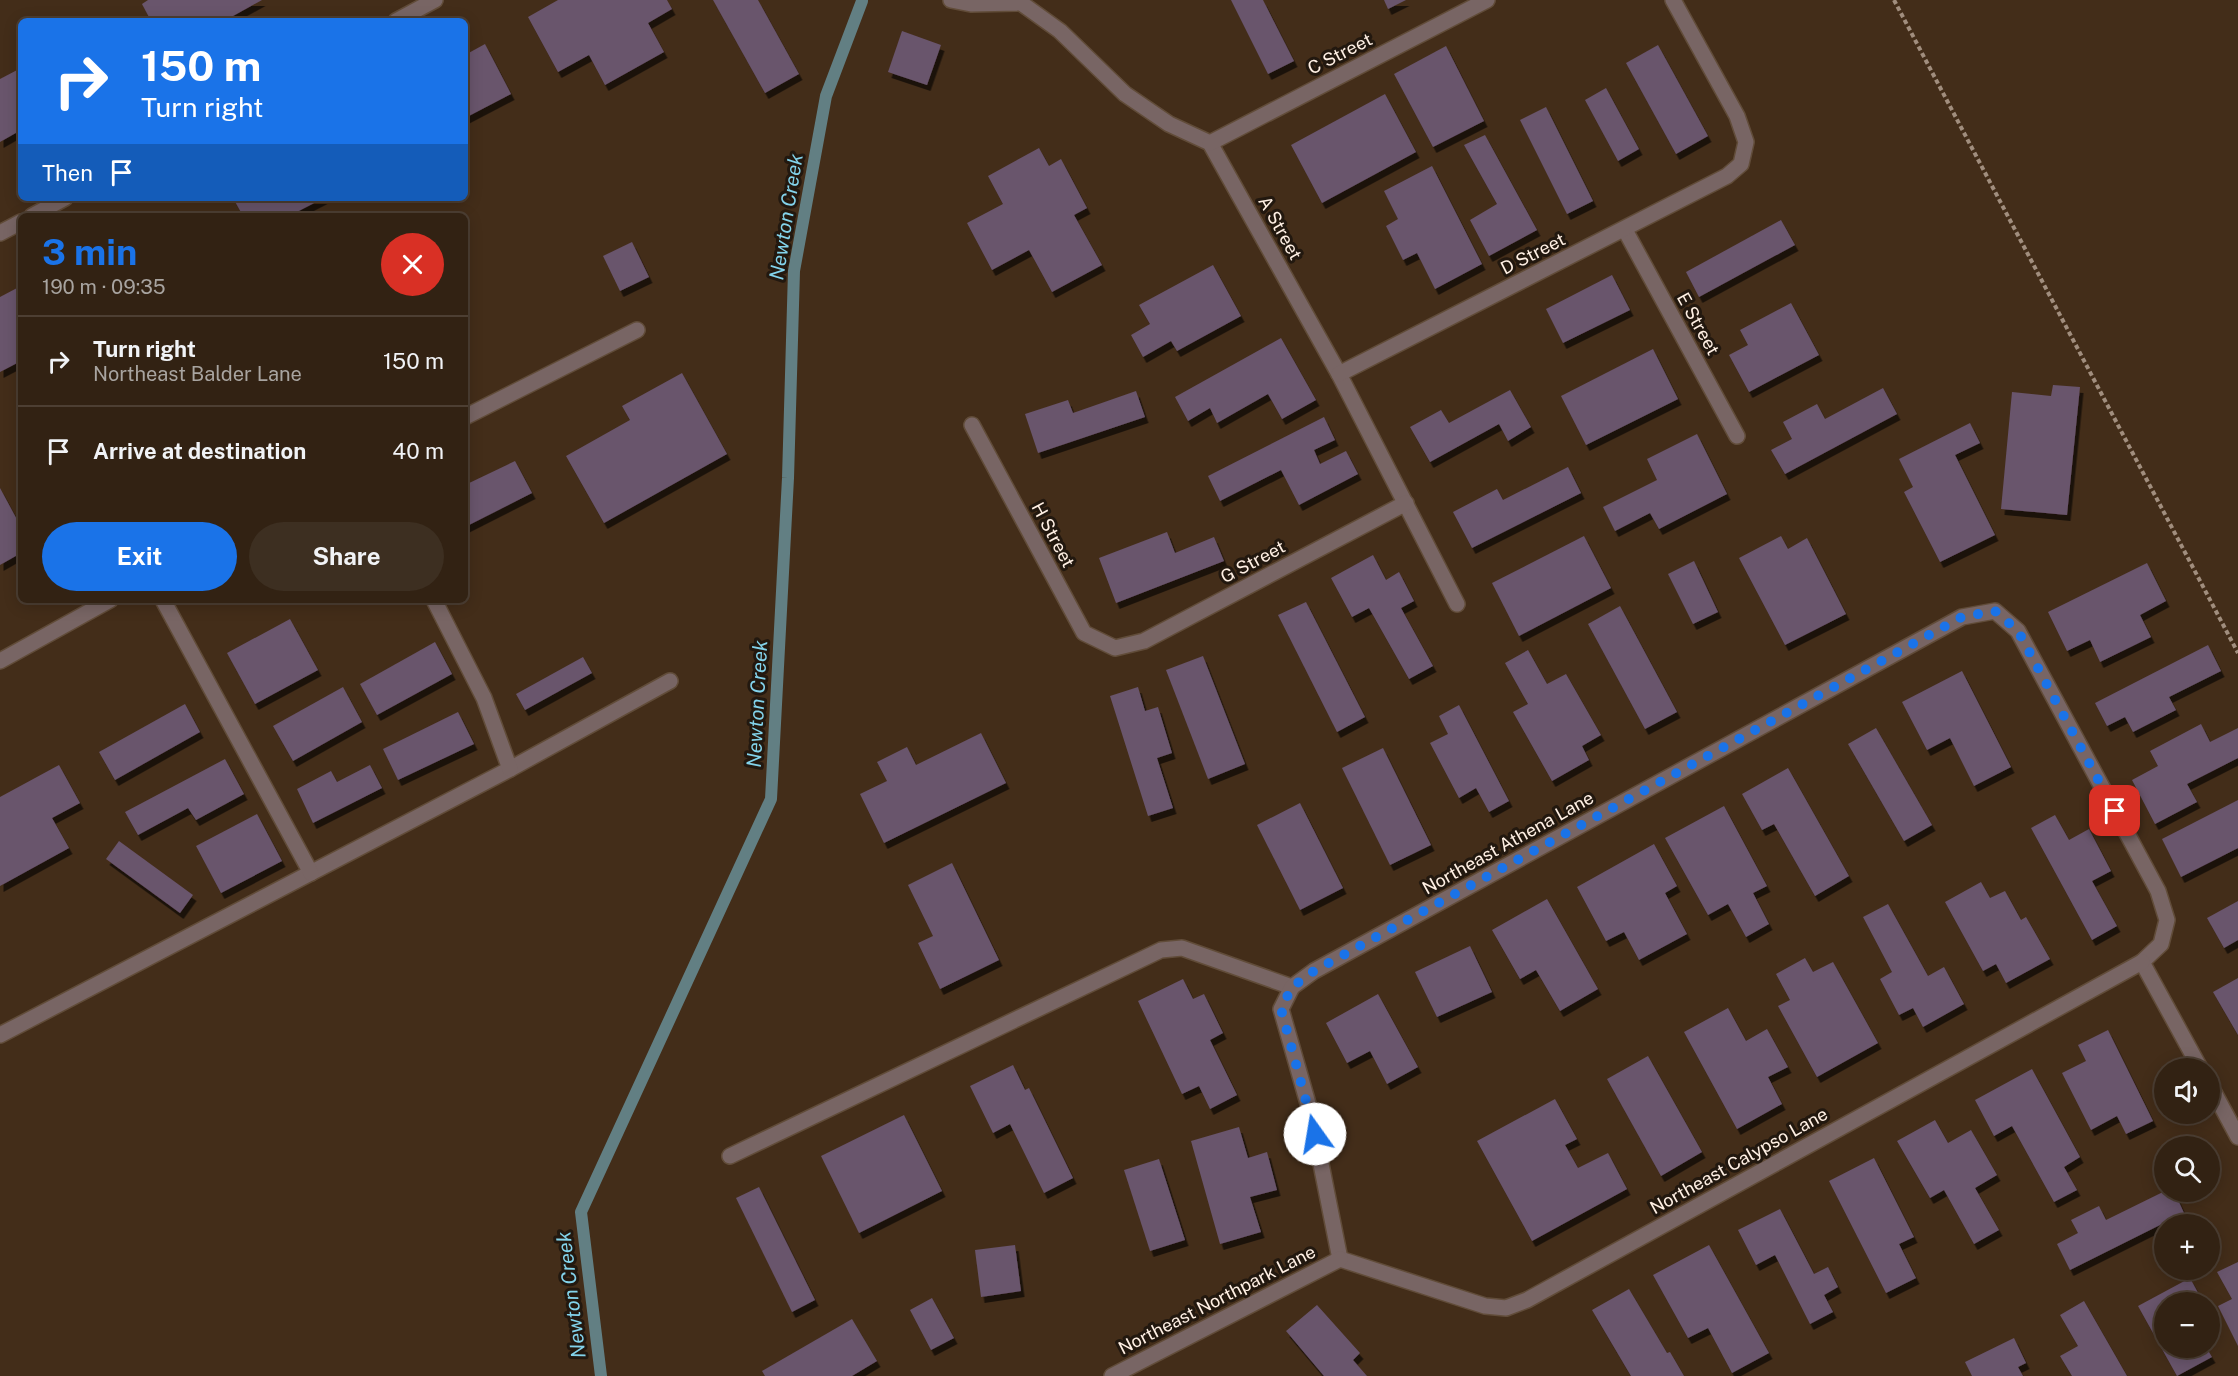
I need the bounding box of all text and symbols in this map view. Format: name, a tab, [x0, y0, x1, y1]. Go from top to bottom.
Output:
street label: C Street	[1304, 28, 1375, 79]
text: 150 m	[141, 41, 261, 90]
icon: right	[42, 42, 120, 120]
text: Turn right	[141, 91, 264, 123]
water label: Newton Creek	[764, 152, 808, 282]
icon: arrive	[105, 156, 138, 189]
text: Then	[42, 160, 93, 186]
street label: A Street	[1254, 192, 1307, 263]
street label: D Street	[1497, 228, 1568, 279]
text: 3 min	[42, 231, 137, 273]
button: close	[381, 233, 444, 296]
text: 190 m · 09:35	[42, 275, 166, 299]
street label: E Street	[1673, 289, 1724, 359]
text: Turn right	[93, 336, 196, 362]
icon: right	[42, 345, 75, 378]
text: 150 m	[383, 348, 444, 374]
text: Northeast Balder Lane	[93, 362, 302, 386]
icon: arrive	[42, 435, 75, 468]
text: Arrive at destination	[93, 438, 306, 464]
text: 40 m	[392, 438, 444, 464]
street label: H Street	[1028, 499, 1079, 571]
button: Exit	[42, 522, 237, 591]
button: Share	[249, 522, 444, 591]
street label: G Street	[1217, 536, 1289, 587]
water label: Newton Creek	[742, 640, 772, 768]
pin	[2089, 785, 2140, 836]
street label: Northeast Athena Lane	[1418, 787, 1597, 898]
icon: arrive	[2098, 794, 2131, 827]
map controls	[2154, 1058, 2220, 1358]
button: sound	[2154, 1058, 2220, 1124]
position arrow	[1283, 1102, 1347, 1166]
street label: Northeast Calypso Lane	[1646, 1103, 1831, 1218]
button: search	[2154, 1136, 2220, 1202]
button: +	[2154, 1214, 2220, 1280]
water label: Newton Creek	[551, 1230, 591, 1360]
street label: Northeast Northpark Lane	[1115, 1241, 1319, 1359]
button: −	[2154, 1292, 2220, 1358]

